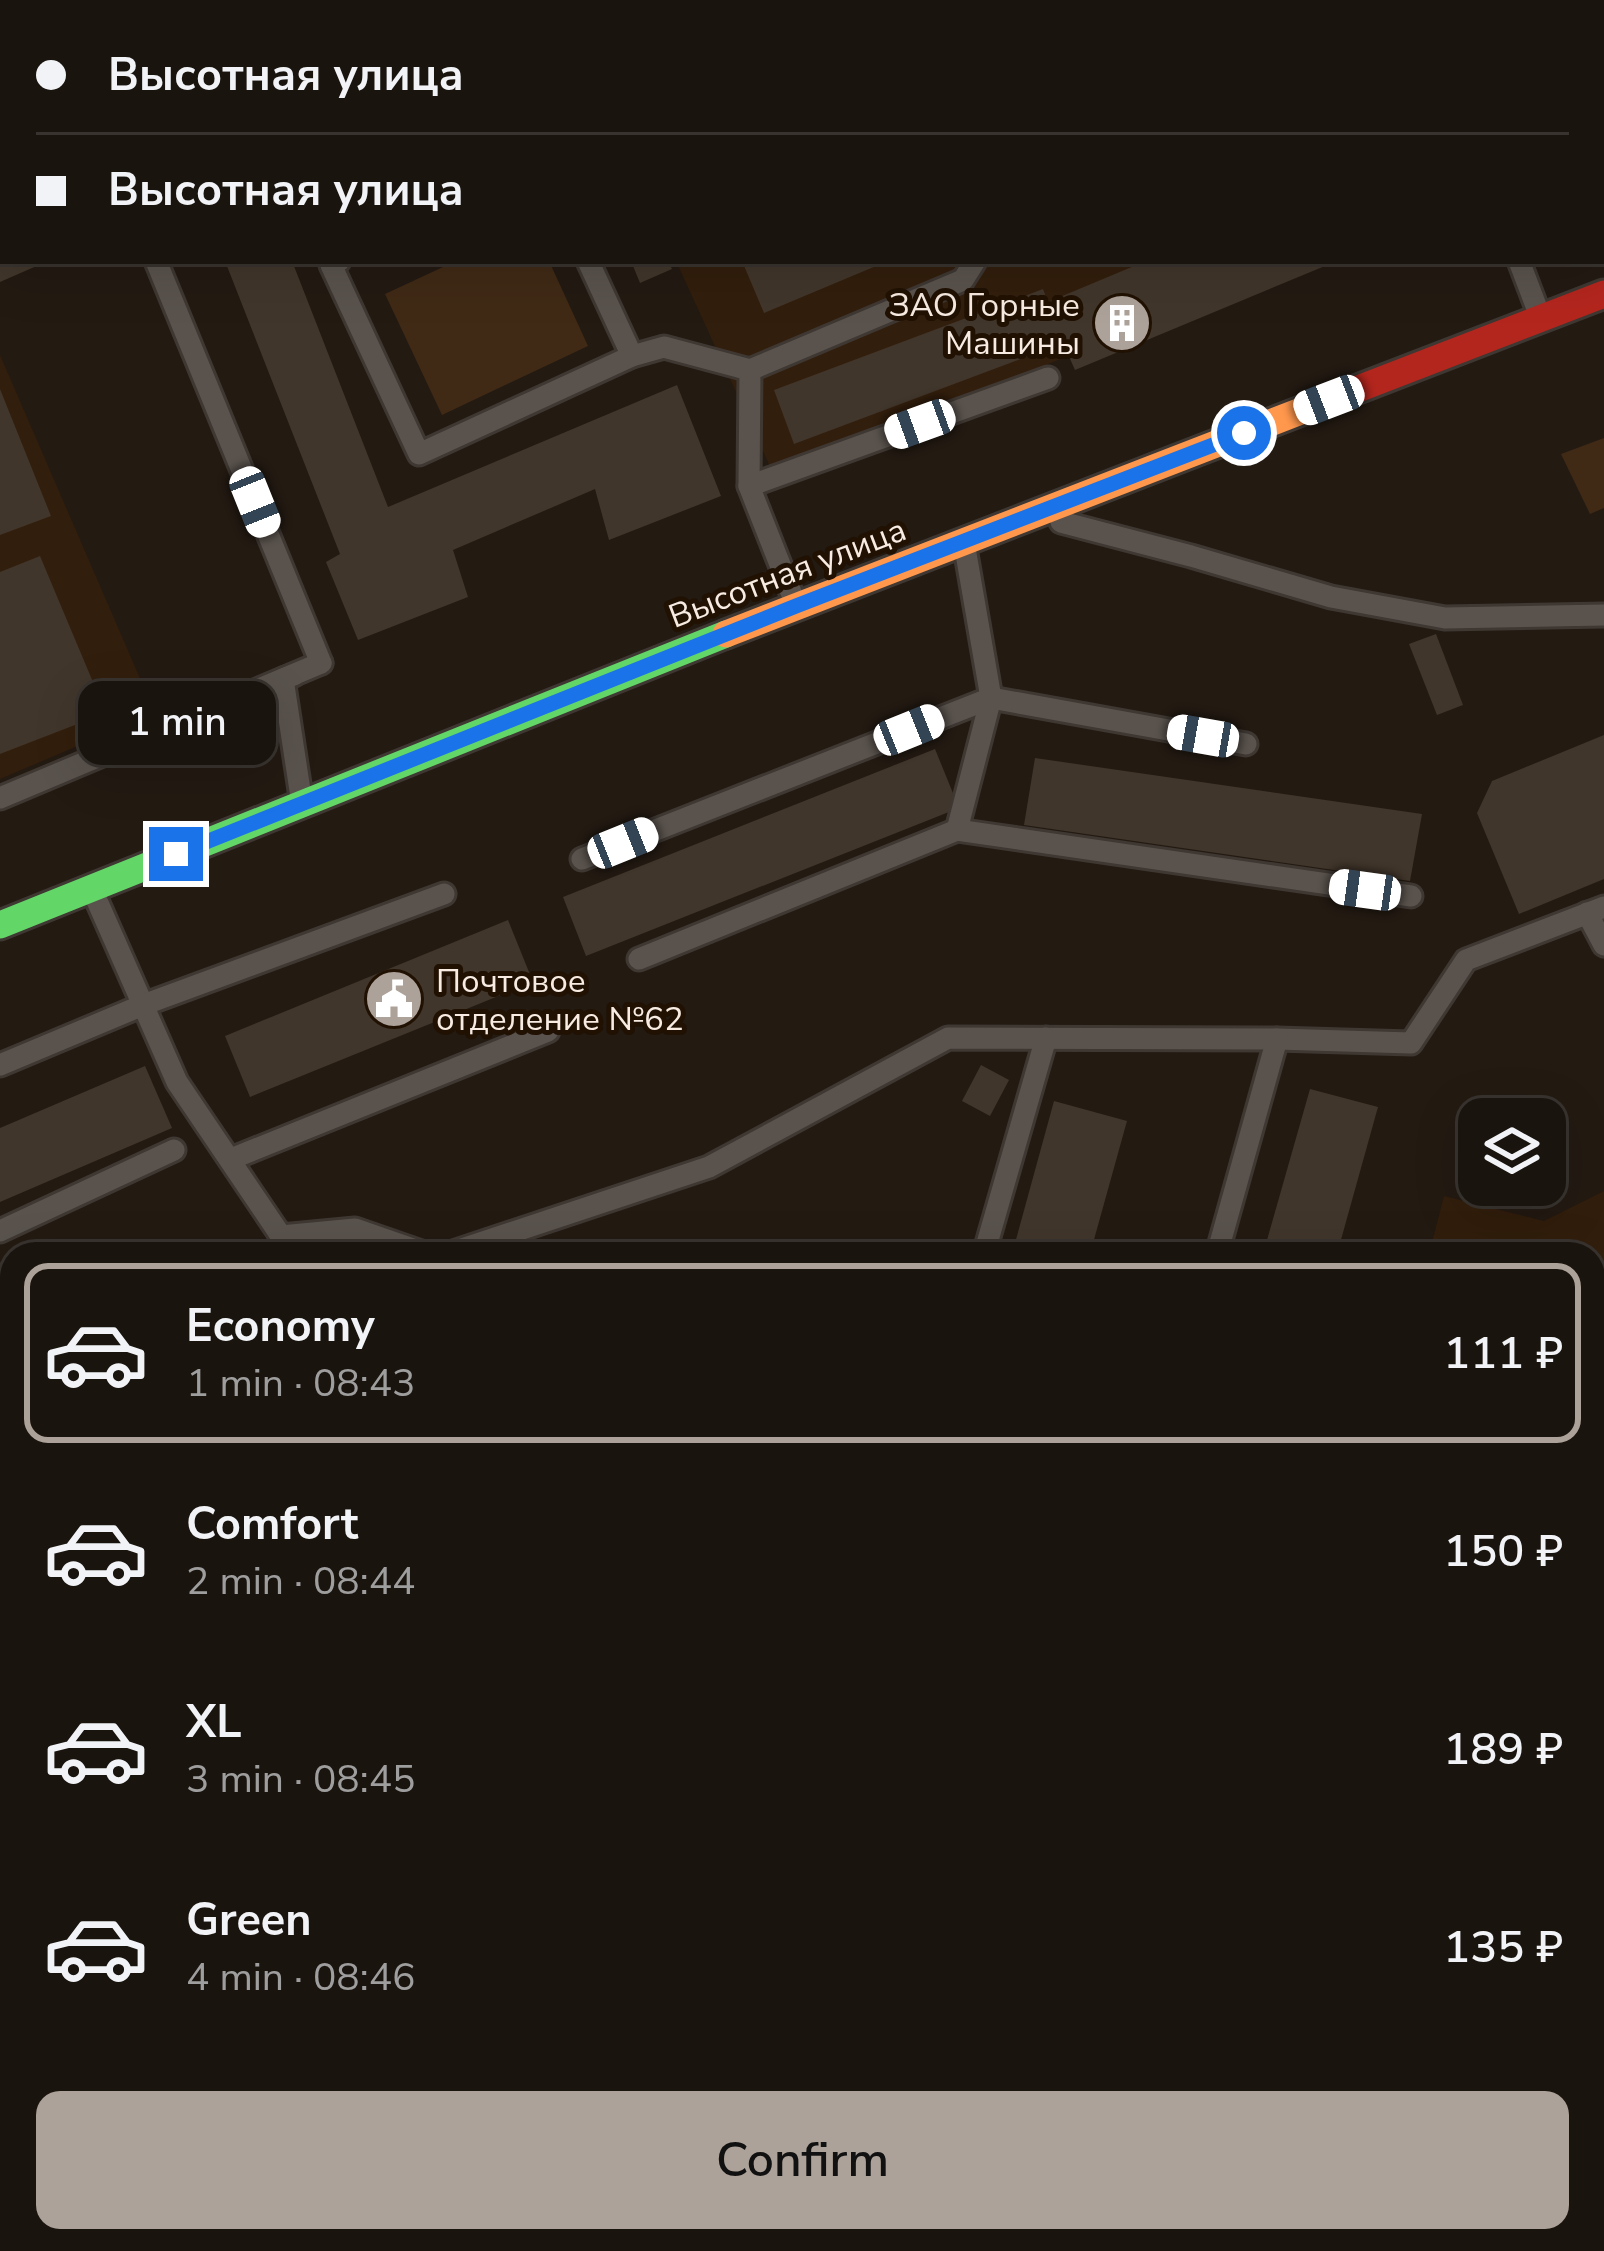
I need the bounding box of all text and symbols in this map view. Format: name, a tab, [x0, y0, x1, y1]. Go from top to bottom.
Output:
text: Высотная улица	[108, 45, 464, 106]
text: Высотная улица	[108, 160, 464, 221]
place label: ЗАО Горные Машины	[889, 283, 1080, 366]
building icon: ЗАО Горные Машины	[1091, 292, 1153, 354]
car	[1289, 370, 1369, 430]
car	[880, 395, 960, 453]
route start	[1217, 406, 1271, 460]
car	[225, 462, 285, 542]
street label: Высотная улица	[662, 507, 913, 639]
callout: 1 min	[77, 680, 275, 764]
text: 1 min	[127, 696, 227, 749]
car	[869, 700, 949, 760]
car	[1164, 712, 1242, 760]
car	[583, 813, 663, 873]
route end	[149, 827, 203, 881]
car	[1327, 867, 1403, 913]
place label: Почтовое отделение №62	[436, 959, 684, 1042]
public building icon: Почтовое отделение №62	[363, 968, 425, 1030]
map controls	[1458, 1098, 1566, 1206]
button: layers	[1458, 1098, 1566, 1206]
text: Economy	[186, 1296, 375, 1357]
icon: car	[42, 1299, 150, 1407]
text: 111 ₽	[1443, 1323, 1563, 1384]
text: 1 min · 08:43	[186, 1357, 415, 1410]
text: Comfort	[186, 1494, 358, 1555]
icon: car	[42, 1497, 150, 1605]
text: 150 ₽	[1443, 1521, 1563, 1582]
text: 2 min · 08:44	[186, 1555, 415, 1608]
text: XL	[186, 1692, 242, 1753]
icon: car	[42, 1695, 150, 1803]
text: 189 ₽	[1443, 1719, 1563, 1780]
text: 3 min · 08:45	[186, 1753, 415, 1806]
text: Green	[186, 1890, 312, 1951]
icon: car	[42, 1893, 150, 2001]
text: 135 ₽	[1443, 1917, 1563, 1978]
text: 4 min · 08:46	[186, 1951, 415, 2004]
button: Confirm	[36, 2091, 1569, 2229]

